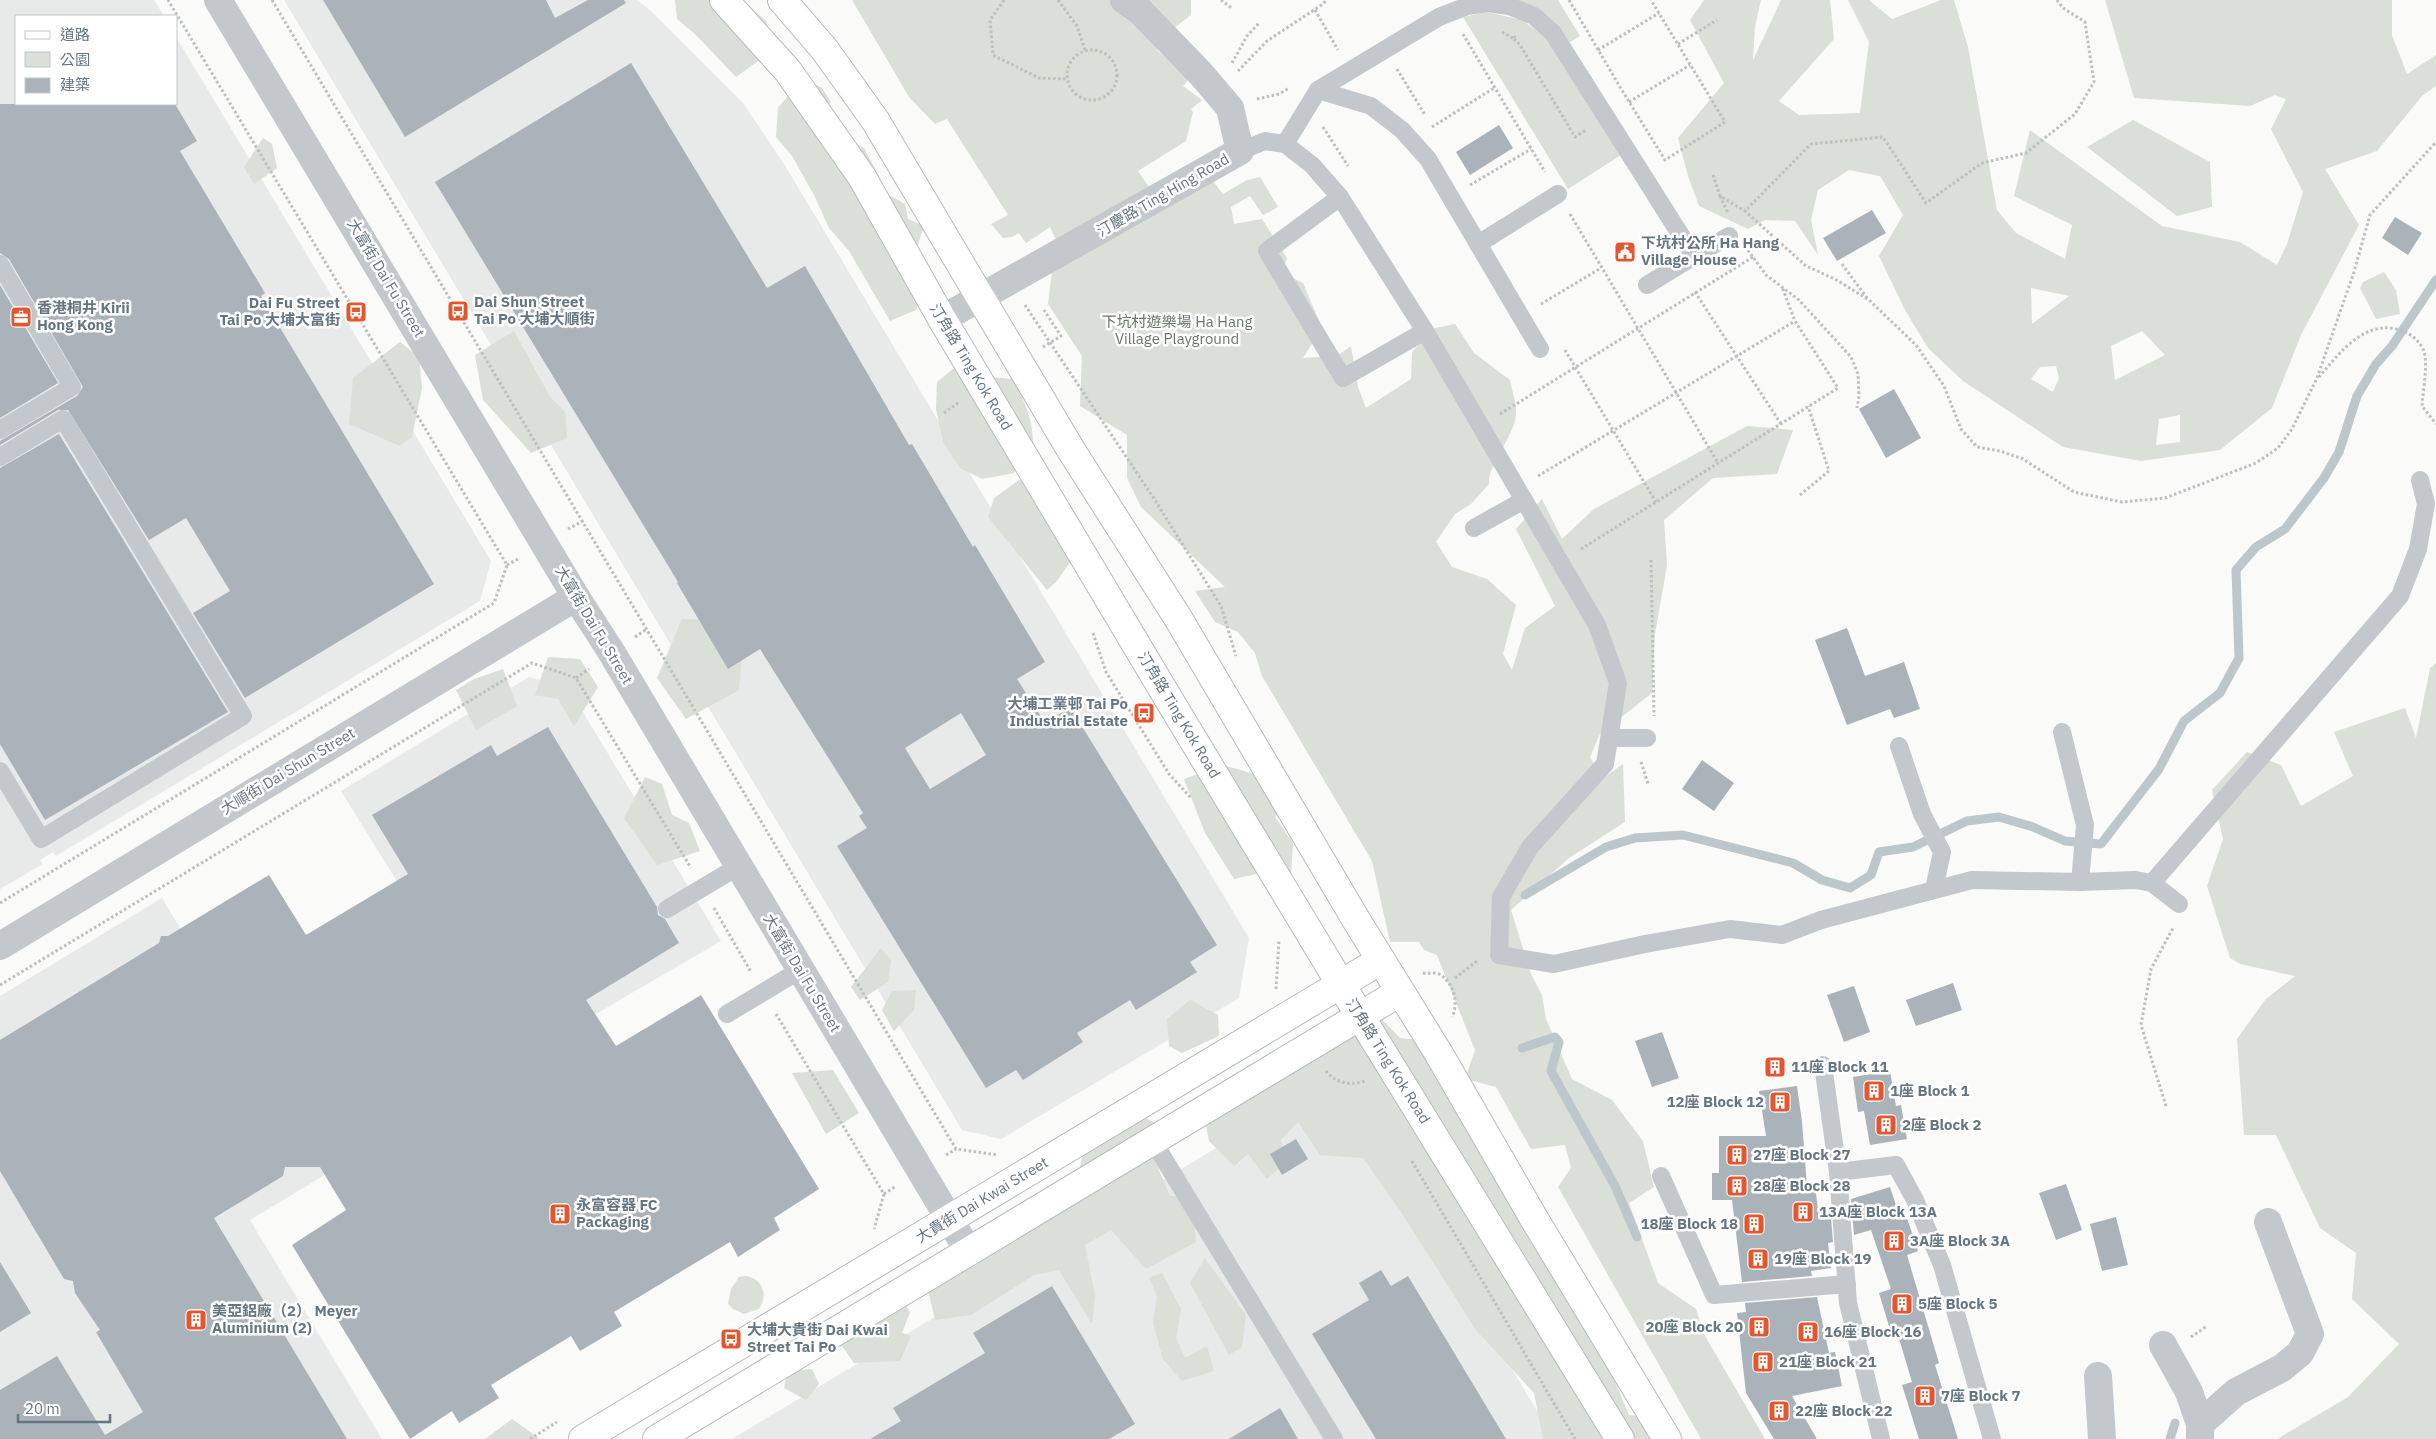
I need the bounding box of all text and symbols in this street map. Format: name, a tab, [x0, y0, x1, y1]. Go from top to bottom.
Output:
legend	[15, 15, 178, 105]
text: 道路	[60, 25, 90, 44]
text: 公園	[60, 50, 90, 69]
text: 建築	[60, 75, 90, 94]
street label: 汀慶路 Ting Hing Road	[1093, 149, 1232, 240]
street label: 大富街 Dai Fu Street	[343, 215, 429, 341]
place label: 下坑村公所 Ha Hang Village House	[1641, 233, 1780, 269]
public building icon: 下坑村公所 Ha Hang Village House	[1613, 240, 1637, 264]
place label: Dai Shun Street Tai Po 大埔大順街	[474, 292, 595, 328]
place label: Dai Fu Street Tai Po 大埔大富街	[219, 293, 340, 329]
place label: 香港桐井 Kirii Hong Kong	[37, 298, 130, 334]
bus stop icon: Dai Shun Street Tai Po 大埔大順街	[446, 299, 470, 323]
bus stop icon: Dai Fu Street Tai Po 大埔大富街	[344, 300, 368, 324]
street label: 汀角路 Ting Kok Road	[926, 300, 1017, 433]
office icon: 香港桐井 Kirii Hong Kong	[9, 305, 33, 329]
park label: 下坑村遊樂場 Ha Hang Village Playground	[1102, 312, 1252, 348]
street label: 大富街 Dai Fu Street	[551, 562, 637, 688]
street label: 汀角路 Ting Kok Road	[1134, 648, 1225, 781]
place label: 大埔工業邨 Tai Po Industrial Estate	[1007, 694, 1128, 730]
bus stop icon: 大埔工業邨 Tai Po Industrial Estate	[1132, 701, 1156, 725]
street label: 大順街 Dai Shun Street	[217, 723, 358, 818]
street label: 大富街 Dai Fu Street	[759, 910, 845, 1036]
street label: 汀角路 Ting Kok Road	[1342, 995, 1435, 1127]
building icon: 11座 Block 11	[1763, 1055, 1787, 1079]
place label: 11座 Block 11	[1791, 1057, 1889, 1076]
building icon: 1座 Block 1	[1862, 1079, 1886, 1103]
place label: 1座 Block 1	[1890, 1081, 1970, 1100]
building icon: 12座 Block 12	[1768, 1090, 1792, 1114]
place label: 12座 Block 12	[1666, 1092, 1764, 1111]
building icon: 2座 Block 2	[1874, 1113, 1898, 1137]
place label: 2座 Block 2	[1902, 1115, 1982, 1134]
building icon: 27座 Block 27	[1725, 1143, 1749, 1167]
place label: 27座 Block 27	[1753, 1145, 1851, 1164]
street label: 大貴街 Dai Kwai Street	[912, 1153, 1051, 1247]
building icon: 28座 Block 28	[1725, 1174, 1749, 1198]
place label: 28座 Block 28	[1753, 1176, 1851, 1195]
place label: 永富容器 FC Packaging	[576, 1195, 658, 1231]
building icon: 13A座 Block 13A	[1791, 1200, 1815, 1224]
building icon: 永富容器 FC Packaging	[548, 1202, 572, 1226]
place label: 13A座 Block 13A	[1819, 1202, 1937, 1221]
building icon: 18座 Block 18	[1742, 1212, 1766, 1236]
place label: 18座 Block 18	[1640, 1214, 1738, 1233]
building icon: 3A座 Block 3A	[1882, 1229, 1906, 1253]
place label: 3A座 Block 3A	[1910, 1231, 2010, 1250]
building icon: 19座 Block 19	[1746, 1247, 1770, 1271]
place label: 19座 Block 19	[1774, 1249, 1872, 1268]
building icon: 5座 Block 5	[1890, 1292, 1914, 1316]
place label: 5座 Block 5	[1918, 1294, 1998, 1313]
place label: 美亞鋁廠（2） Meyer Aluminium (2)	[212, 1301, 358, 1337]
building icon: 美亞鋁廠（2） Meyer Aluminium (2)	[184, 1308, 208, 1332]
building icon: 20座 Block 20	[1747, 1315, 1771, 1339]
place label: 20座 Block 20	[1645, 1317, 1743, 1336]
place label: 大埔大貴街 Dai Kwai Street Tai Po	[747, 1320, 888, 1356]
building icon: 16座 Block 16	[1796, 1320, 1820, 1344]
place label: 16座 Block 16	[1824, 1322, 1922, 1341]
bus stop icon: 大埔大貴街 Dai Kwai Street Tai Po	[719, 1327, 743, 1351]
building icon: 21座 Block 21	[1751, 1350, 1775, 1374]
place label: 21座 Block 21	[1779, 1352, 1877, 1371]
building icon: 7座 Block 7	[1913, 1384, 1937, 1408]
place label: 7座 Block 7	[1941, 1386, 2021, 1405]
scale bar	[18, 1392, 110, 1424]
text: 20 m	[25, 1399, 60, 1418]
building icon: 22座 Block 22	[1767, 1399, 1791, 1423]
place label: 22座 Block 22	[1795, 1401, 1893, 1420]

